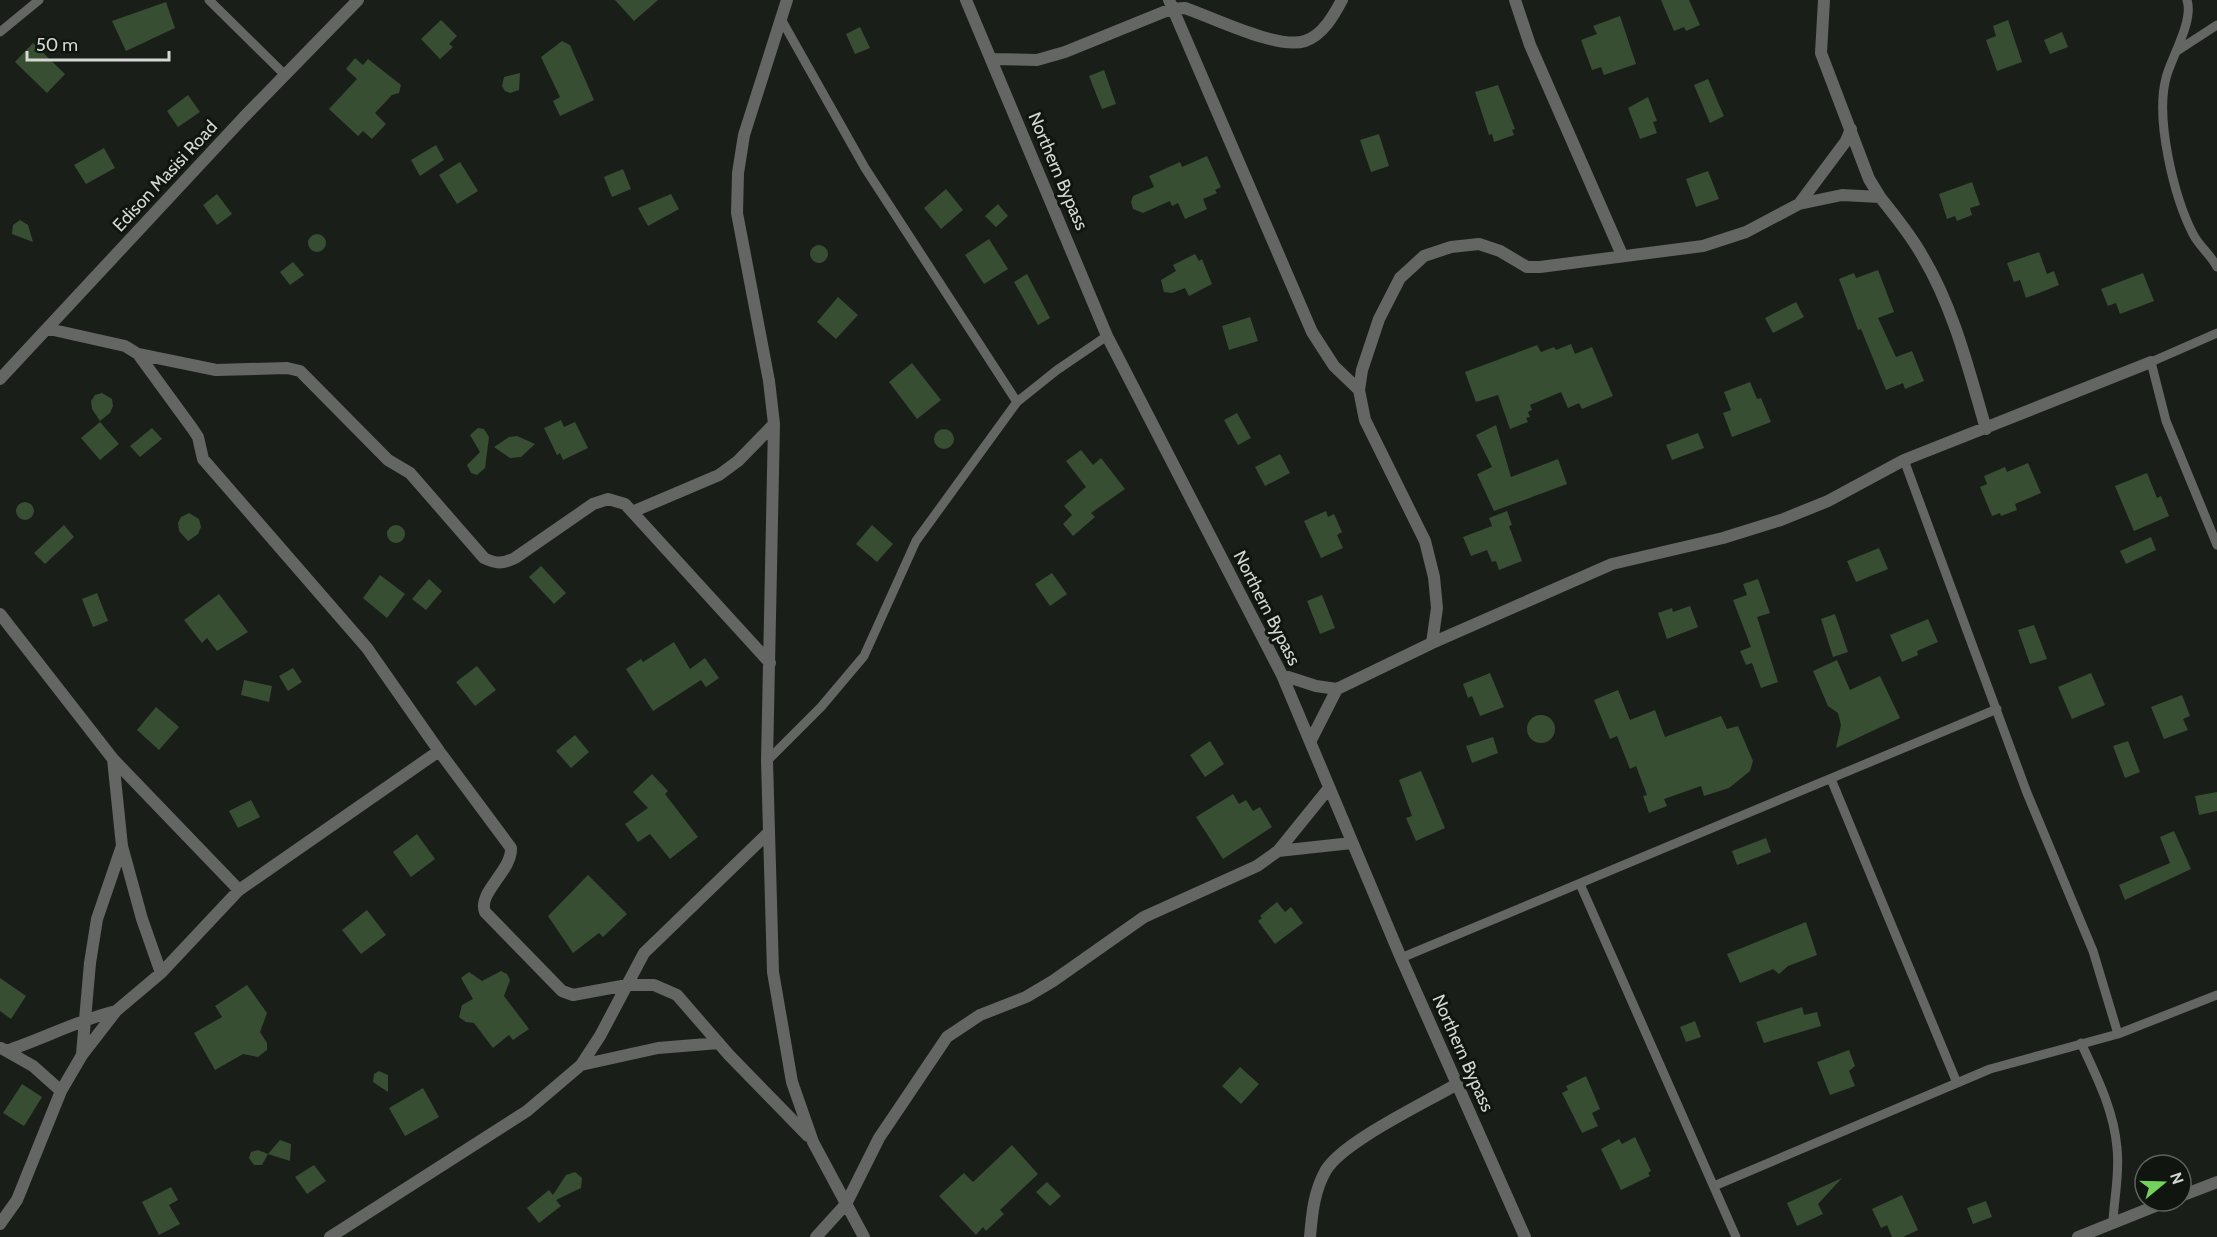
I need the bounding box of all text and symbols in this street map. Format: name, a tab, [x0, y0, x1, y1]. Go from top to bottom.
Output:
scale bar	[27, 24, 170, 62]
text: 50 m	[36, 34, 78, 56]
street label: Northern Bypass	[1023, 109, 1093, 233]
street label: Edison Masisi Road	[108, 116, 222, 236]
street label: Northern Bypass	[1229, 547, 1305, 669]
street label: Northern Bypass	[1427, 991, 1499, 1115]
north arrow	[2133, 1153, 2193, 1213]
text: N	[2166, 1170, 2188, 1187]

